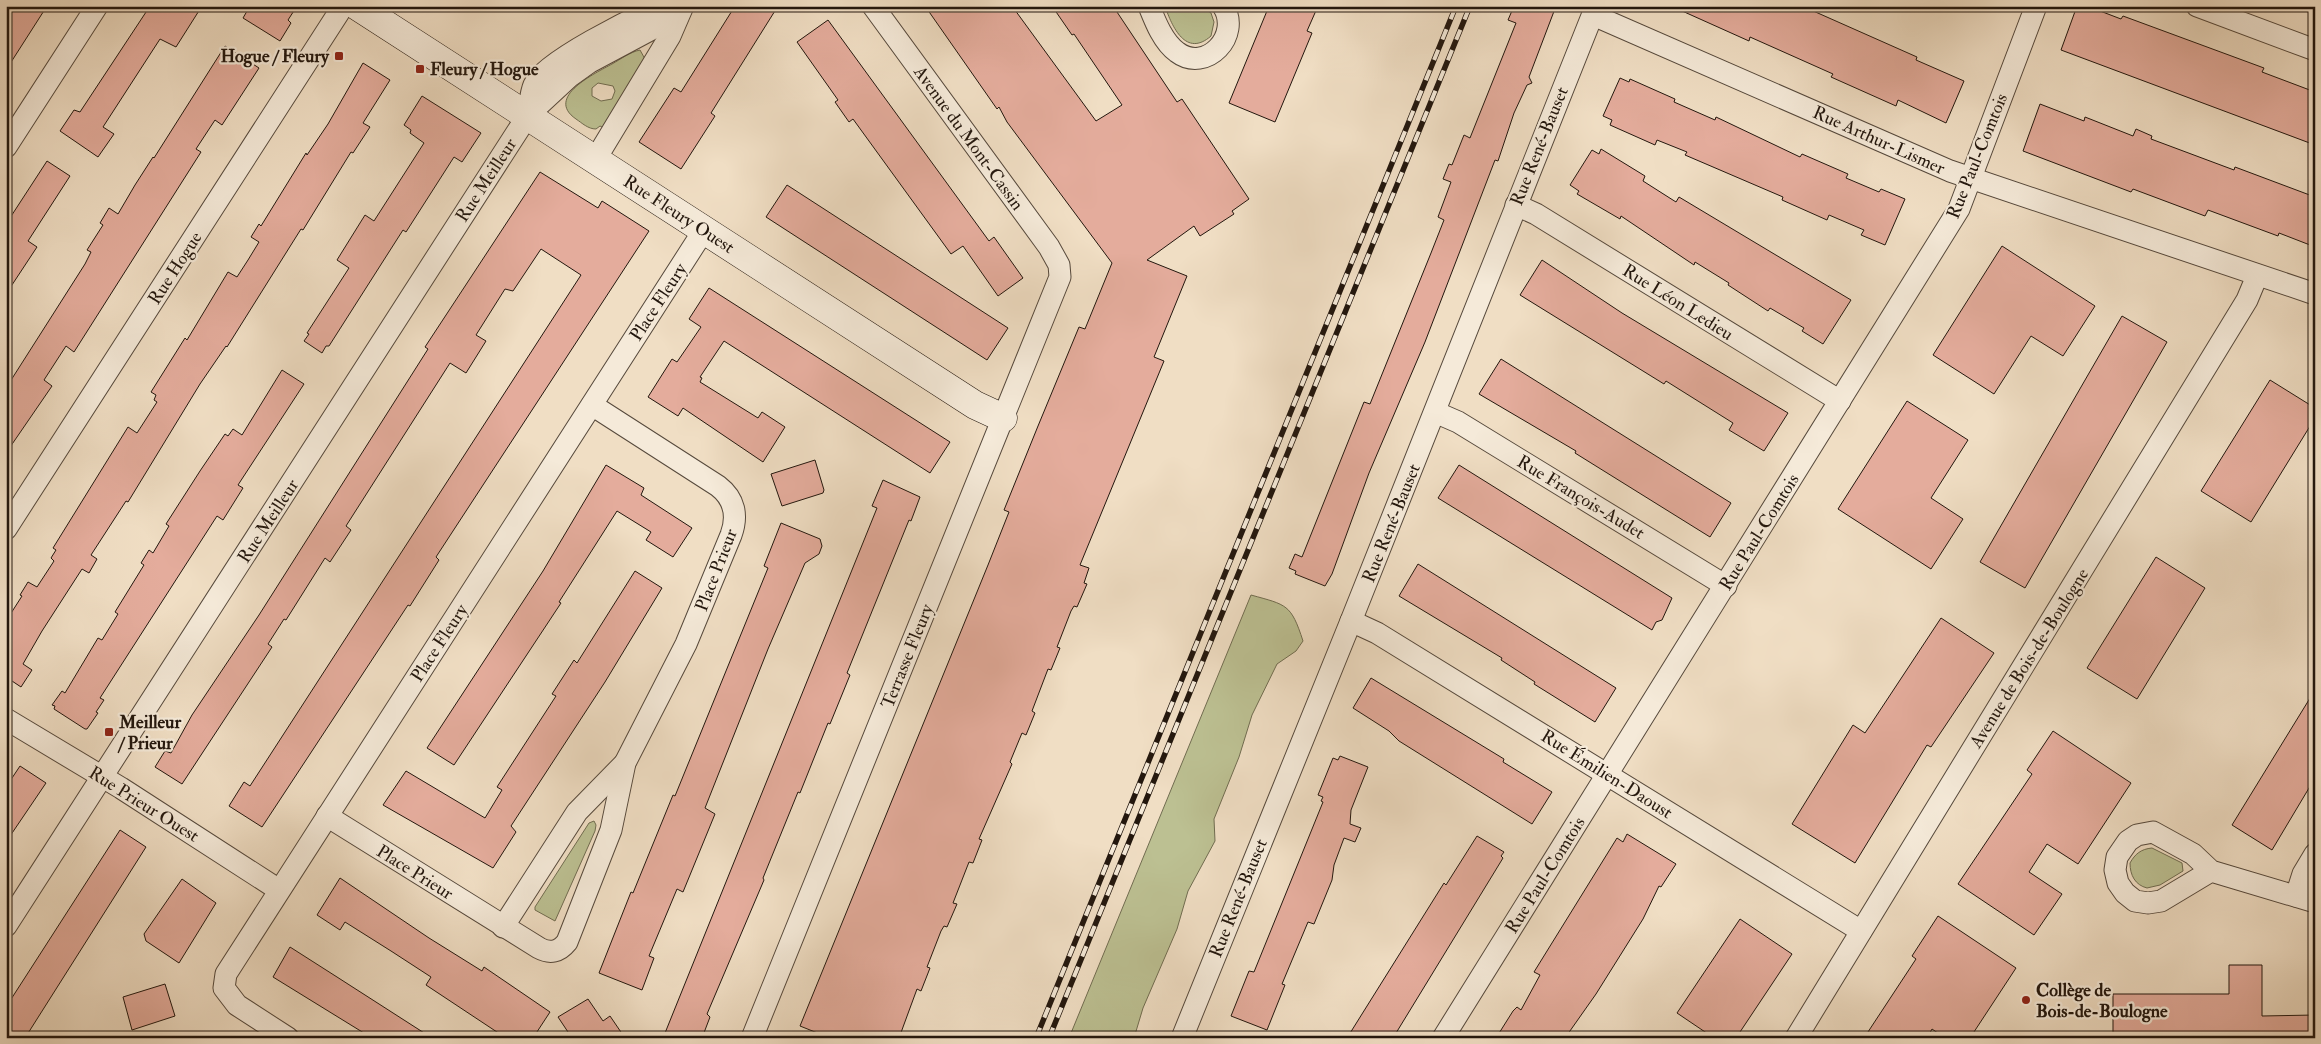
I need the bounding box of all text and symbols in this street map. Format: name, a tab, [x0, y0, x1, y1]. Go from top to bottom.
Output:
place label: Hogue / Fleury	[220, 45, 330, 68]
marker: Hogue / Fleury	[333, 50, 345, 62]
place label: Fleury / Hogue	[430, 58, 539, 81]
street label: Avenue du Mont-Cassin	[908, 61, 1029, 215]
marker: Fleury / Hogue	[414, 63, 426, 75]
street label: Rue René-Bauset	[1505, 83, 1574, 209]
street label: Rue Paul-Comtois	[1942, 90, 2013, 222]
street label: Rue Arthur-Lismer	[1809, 101, 1949, 180]
street label: Rue Meilleur	[451, 134, 522, 227]
street label: Rue Fleury Ouest	[619, 170, 739, 259]
street label: Rue Hogue	[143, 227, 208, 309]
street label: Place Fleury	[625, 258, 693, 346]
street label: Rue Léon Ledieu	[1618, 259, 1738, 346]
street label: Rue François-Audet	[1513, 450, 1649, 545]
street label: Rue René-Bauset	[1357, 460, 1426, 586]
street label: Rue Paul-Comtois	[1714, 470, 1805, 595]
street label: Rue Meilleur	[233, 475, 304, 568]
street label: Place Prieur	[690, 525, 743, 615]
street label: Avenue de Bois-de-Boulogne	[1964, 564, 2094, 753]
street label: Place Fleury	[406, 599, 474, 687]
street label: Terrasse Fleury	[876, 600, 939, 712]
place label: Meilleur / Prieur	[117, 711, 181, 755]
street label: Rue Émilien-Daoust	[1537, 725, 1677, 824]
marker: Meilleur / Prieur	[103, 726, 115, 738]
street label: Rue Prieur Ouest	[84, 761, 203, 848]
street label: Rue Paul-Comtois	[1500, 813, 1591, 938]
street label: Rue René-Bauset	[1204, 835, 1273, 961]
street label: Place Prieur	[372, 840, 458, 905]
place label: Collège de Bois-de-Boulogne	[2036, 979, 2168, 1023]
marker: Collège de Bois-de-Boulogne	[2020, 994, 2032, 1006]

